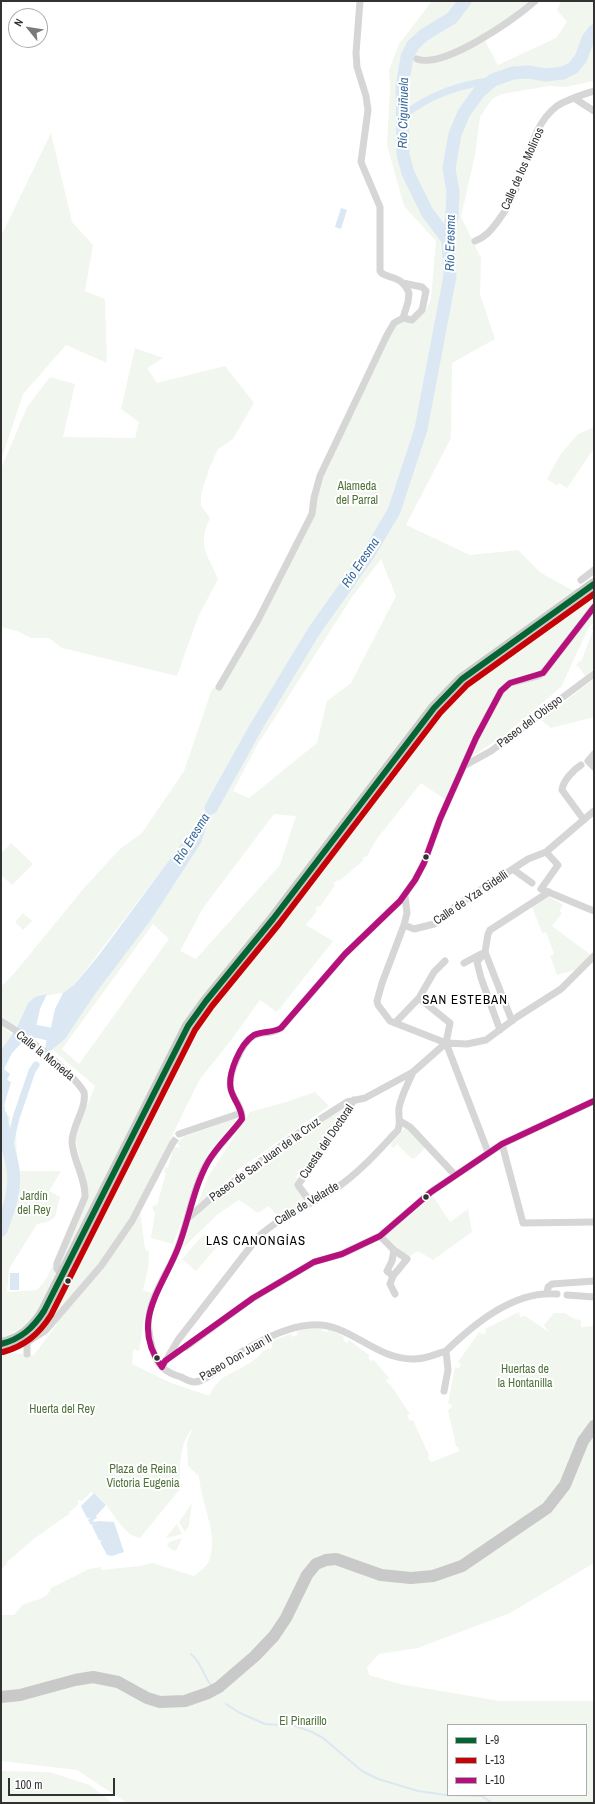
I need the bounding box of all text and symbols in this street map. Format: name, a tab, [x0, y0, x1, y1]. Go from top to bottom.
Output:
north arrow	[8, 8, 48, 48]
text: N	[11, 16, 26, 29]
water label: Río Ciguiñuela	[396, 77, 412, 149]
street label: Calle de los Molinos	[498, 126, 548, 212]
water label: Río Eresma	[443, 215, 459, 271]
park label: Alameda del Parral	[336, 480, 378, 508]
water label: Río Eresma	[339, 535, 383, 591]
street label: Paseo del Obispo	[494, 693, 566, 751]
water label: Río Eresma	[170, 811, 214, 867]
unlabelled marker	[421, 852, 431, 862]
street label: Calle de Yza Gidelli	[431, 868, 511, 928]
district label: SAN ESTEBAN	[422, 993, 508, 1009]
street label: Calle la Moneda	[13, 1028, 77, 1084]
street label: Cuesta del Doctoral	[297, 1102, 357, 1182]
street label: Paseo de San Juan de la Cruz	[207, 1115, 323, 1205]
street label: Calle de Velarde	[272, 1179, 342, 1229]
park label: Jardín del Rey	[17, 1190, 51, 1218]
unlabelled marker	[421, 1192, 431, 1202]
district label: LAS CANONGÍAS	[206, 1234, 306, 1250]
unlabelled marker	[63, 1276, 73, 1286]
street label: Paseo Don Juan II	[197, 1332, 275, 1384]
unlabelled marker	[152, 1353, 162, 1363]
park label: Huertas de la Hontanilla	[498, 1363, 552, 1391]
park label: Huerta del Rey	[29, 1403, 95, 1417]
park label: Plaza de Reina Victoria Eugenia	[106, 1463, 180, 1491]
park label: El Pinarillo	[279, 1715, 327, 1729]
legend	[447, 1724, 587, 1796]
text: L-9	[485, 1732, 499, 1748]
text: L-13	[485, 1752, 505, 1768]
scale bar	[10, 1770, 117, 1796]
text: L-10	[485, 1772, 505, 1788]
text: 100 m	[15, 1777, 42, 1793]

